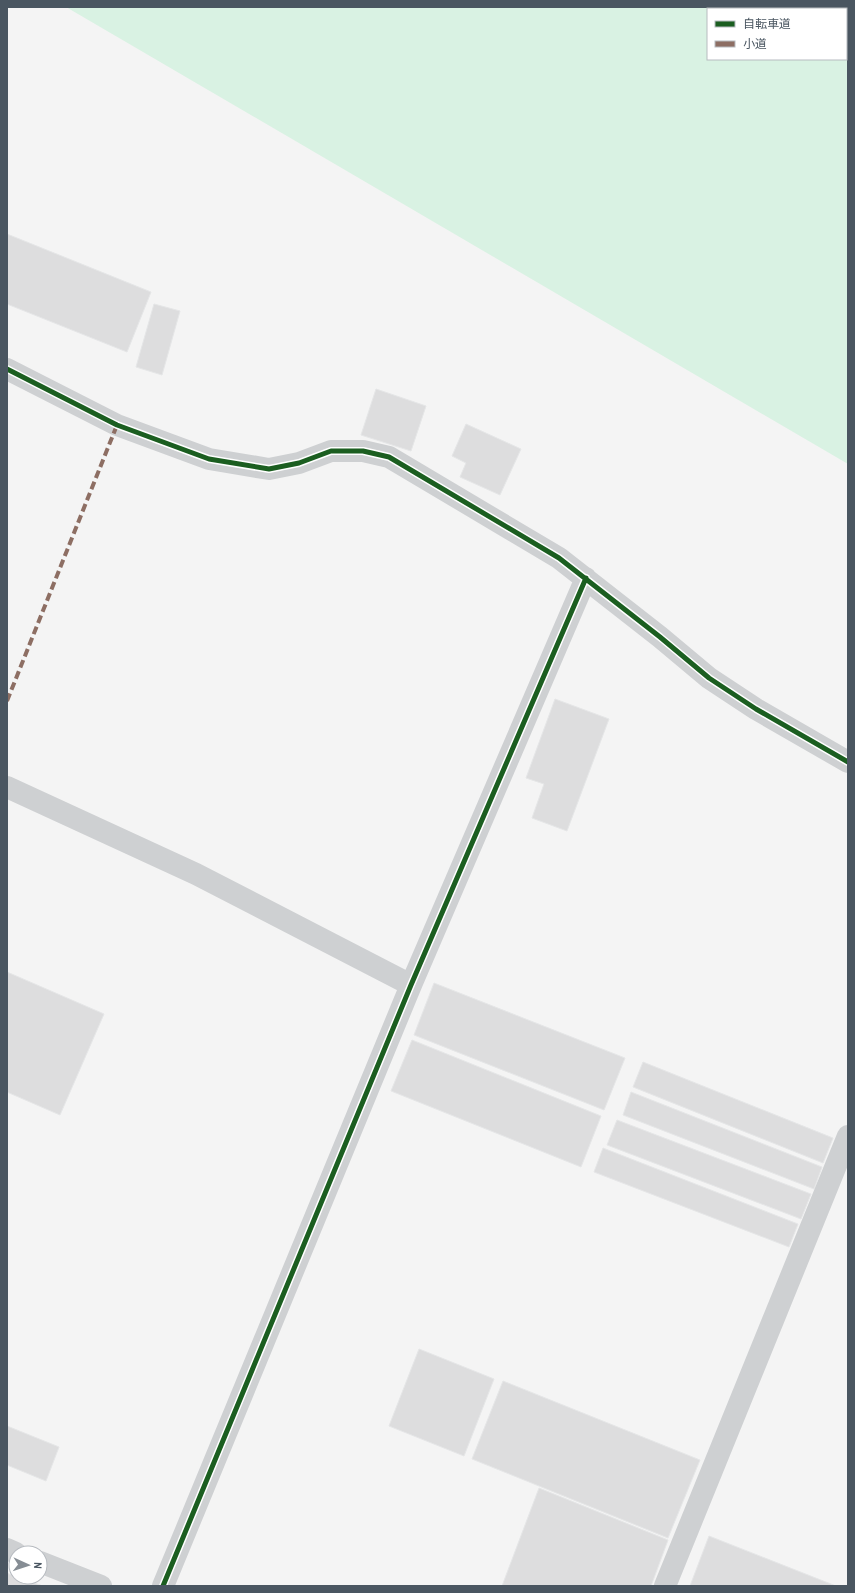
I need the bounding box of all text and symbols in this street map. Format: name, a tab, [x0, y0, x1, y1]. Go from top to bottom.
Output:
legend	[707, 8, 847, 60]
text: 自転車道	[743, 16, 791, 32]
text: 小道	[743, 36, 767, 52]
north arrow	[8, 1545, 48, 1585]
text: N	[31, 1562, 45, 1569]

